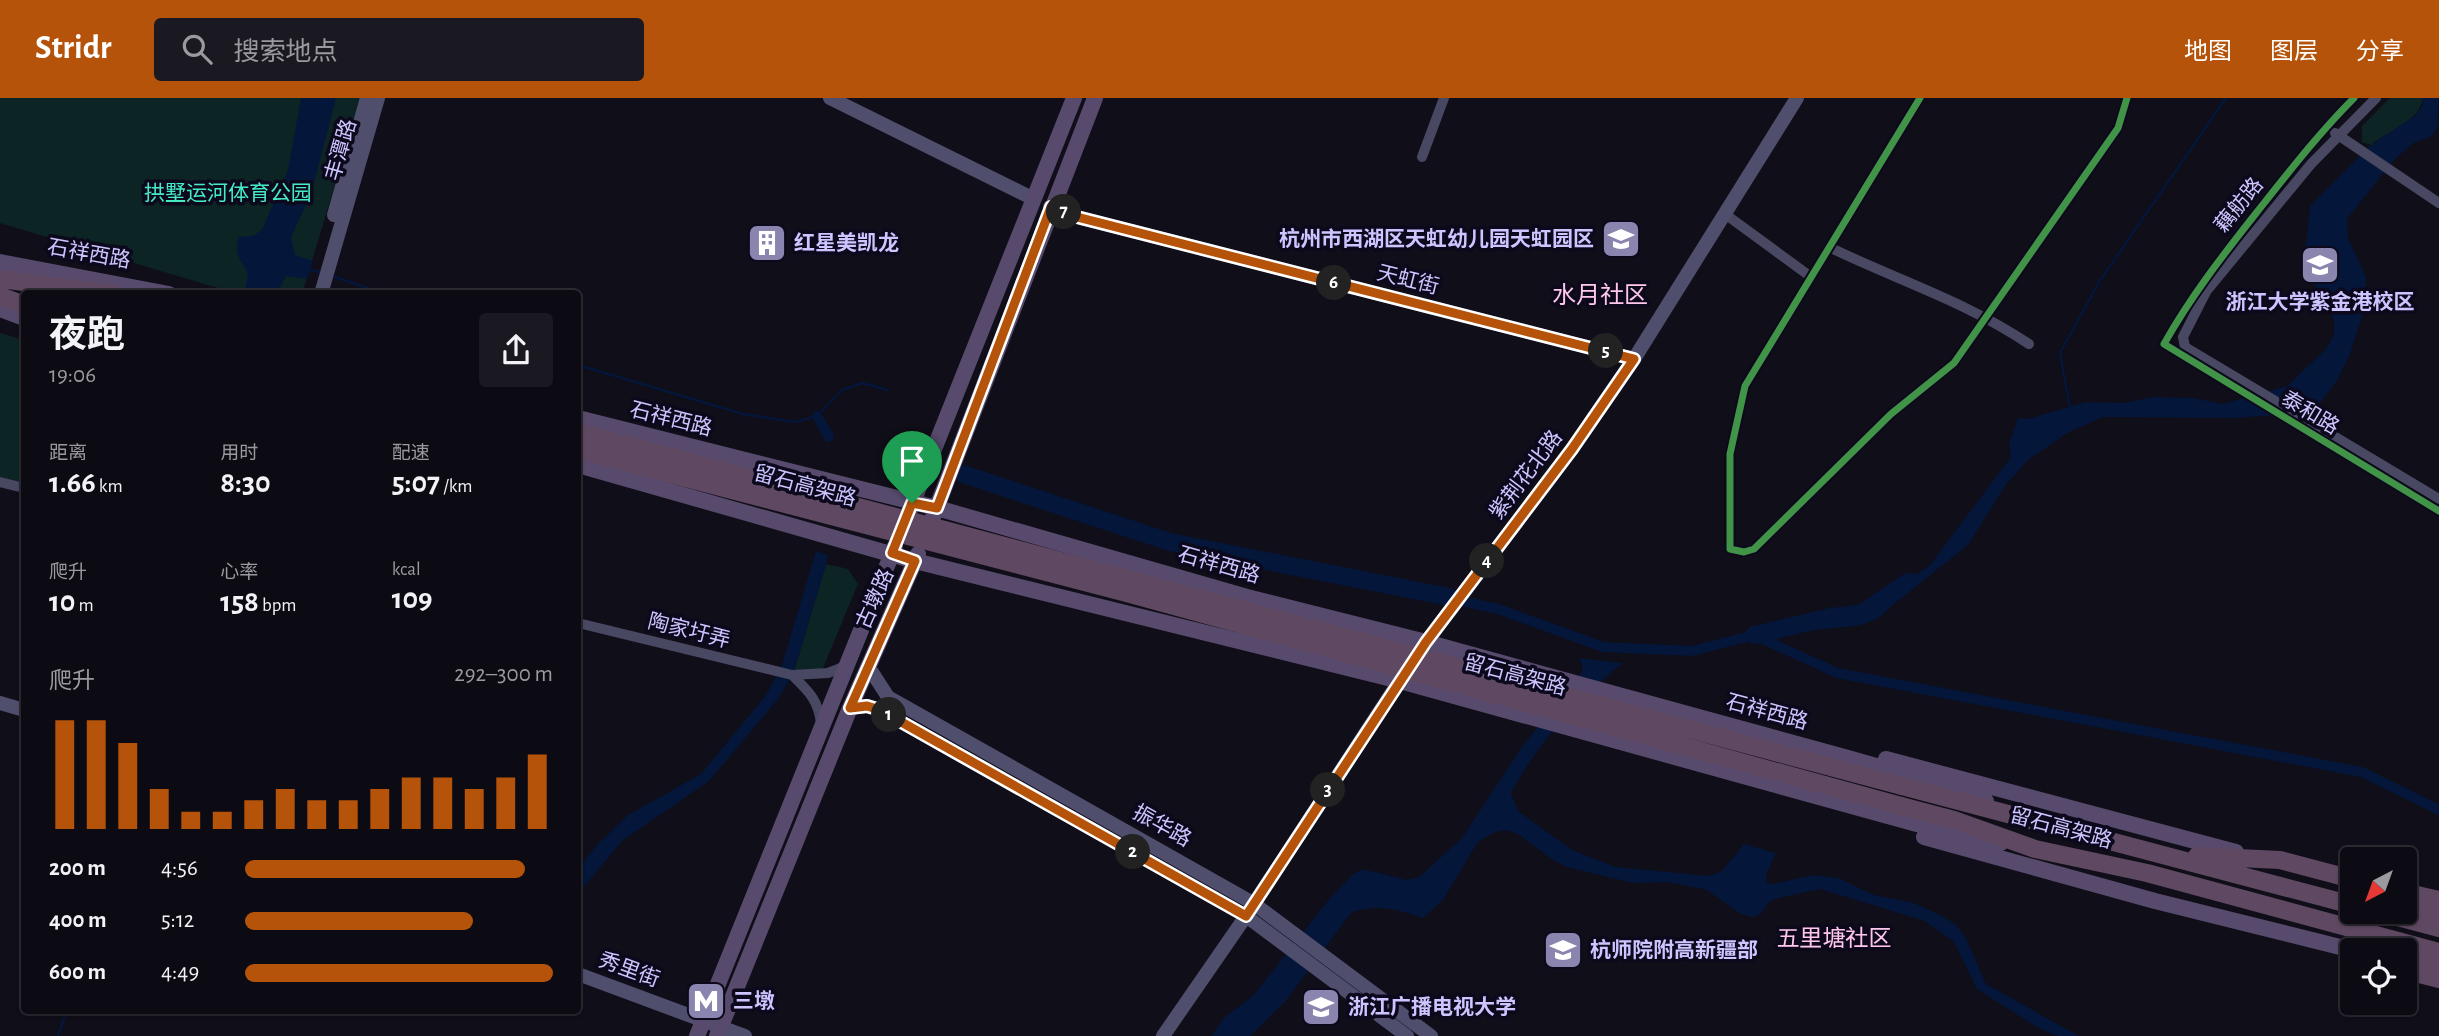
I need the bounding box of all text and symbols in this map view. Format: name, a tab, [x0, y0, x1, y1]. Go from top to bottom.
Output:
search box	[154, 18, 644, 81]
icon: search	[178, 30, 216, 68]
text: Stridr	[35, 32, 112, 65]
text: 搜索地点	[234, 39, 338, 65]
text: 地图	[2184, 40, 2232, 64]
text: 图层	[2270, 40, 2318, 64]
text: 分享	[2356, 40, 2404, 64]
street label: 丰潭路	[321, 117, 360, 183]
street label: 藕舫路	[2210, 173, 2267, 236]
park label: 拱墅运河体育公园	[144, 182, 312, 204]
pin: 7	[1046, 194, 1082, 230]
text: 7	[1059, 202, 1068, 221]
school or university icon: 杭州市西湖区天虹幼儿园天虹园区	[1600, 218, 1642, 260]
building icon: 红星美凯龙	[746, 222, 788, 264]
place label: 杭州市西湖区天虹幼儿园天虹园区	[1279, 227, 1594, 250]
place label: 红星美凯龙	[794, 231, 899, 254]
street label: 石祥西路	[46, 235, 132, 272]
school or university icon: 浙江大学紫金港校区	[2299, 244, 2341, 286]
street label: 天虹街	[1375, 261, 1441, 298]
pin: 6	[1316, 266, 1352, 300]
text: 6	[1329, 273, 1338, 292]
district label: 水月社区	[1552, 282, 1648, 308]
place label: 浙江大学紫金港校区	[2226, 290, 2415, 313]
button: share	[479, 313, 553, 387]
text: 夜跑	[49, 317, 125, 355]
pin: 5	[1588, 334, 1624, 368]
text: 5	[1601, 341, 1610, 360]
text: 19:06	[49, 364, 96, 387]
street label: 泰和路	[2278, 387, 2343, 438]
street label: 石祥西路	[628, 398, 715, 439]
street label: 紫荆花北路	[1485, 426, 1566, 523]
pin	[882, 431, 942, 503]
icon: arrive	[893, 442, 931, 480]
text: 距离	[49, 444, 87, 463]
text: 用时	[220, 444, 258, 463]
text: 配速	[392, 444, 430, 463]
street label: 留石高架路	[752, 461, 859, 510]
text: 1.66	[49, 468, 96, 498]
text: 8:30	[220, 468, 271, 498]
text: 5:07	[392, 468, 440, 498]
text: km	[96, 477, 123, 496]
text: /km	[440, 477, 473, 496]
street label: 石祥西路	[1176, 542, 1263, 587]
pin: 4	[1470, 544, 1504, 578]
text: 4	[1482, 551, 1491, 570]
text: kcal	[392, 560, 421, 579]
text: 爬升	[49, 563, 87, 582]
text: 心率	[220, 563, 258, 582]
street label: 古墩路	[852, 566, 897, 632]
text: 109	[392, 584, 433, 614]
text: 10	[49, 587, 75, 617]
text: 158	[220, 587, 259, 617]
text: m	[75, 596, 94, 615]
text: bpm	[259, 596, 296, 615]
street label: 陶家圩弄	[646, 610, 733, 651]
street label: 留石高架路	[1462, 650, 1569, 699]
text: 292–300 m	[454, 663, 553, 686]
text: 爬升	[49, 670, 95, 693]
street label: 石祥西路	[1724, 690, 1811, 733]
pin: 1	[872, 698, 906, 732]
text: 1	[885, 705, 892, 724]
pin: 3	[1310, 772, 1346, 808]
text: 3	[1323, 780, 1332, 799]
street label: 振华路	[1129, 801, 1195, 850]
street label: 留石高架路	[2008, 803, 2115, 852]
pin: 2	[1116, 834, 1150, 870]
text: 2	[1128, 842, 1137, 861]
north arrow	[2340, 847, 2417, 924]
map controls	[2340, 847, 2417, 1015]
text: 200 m	[49, 857, 106, 880]
text: 4:56	[161, 857, 198, 880]
text: 400 m	[49, 909, 107, 932]
text: 5:12	[161, 909, 194, 932]
district label: 五里塘社区	[1777, 926, 1892, 951]
school or university icon: 杭师院附高新疆部	[1542, 929, 1584, 971]
place label: 杭师院附高新疆部	[1590, 938, 1758, 961]
button: locate	[2340, 938, 2417, 1015]
street label: 秀里街	[596, 948, 663, 991]
text: 600 m	[49, 961, 106, 984]
text: 4:49	[161, 961, 199, 984]
metro station icon: 三墩	[685, 980, 727, 1022]
school or university icon: 浙江广播电视大学	[1300, 986, 1342, 1028]
place label: 三墩	[733, 990, 775, 1012]
place label: 浙江广播电视大学	[1348, 995, 1516, 1018]

